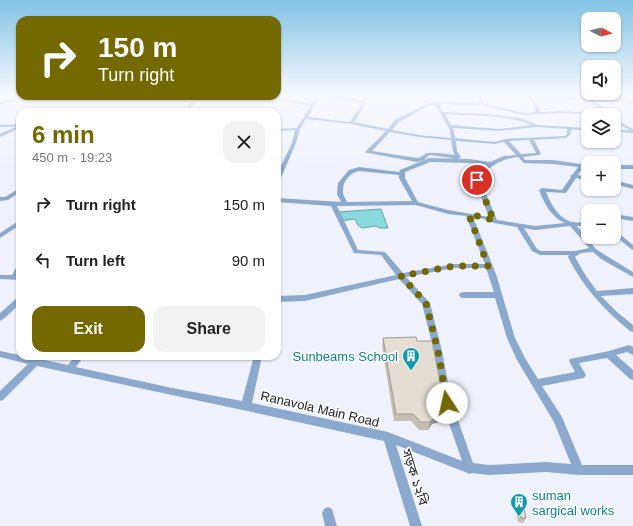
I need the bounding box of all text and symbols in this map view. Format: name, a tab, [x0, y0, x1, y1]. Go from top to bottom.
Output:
north arrow	[581, 12, 621, 52]
map controls	[581, 12, 621, 244]
icon: right	[32, 32, 84, 84]
text: 150 m	[98, 32, 177, 63]
button: sound	[581, 60, 621, 100]
text: Turn right	[98, 65, 174, 85]
button: layers	[581, 108, 621, 148]
text: 6 min	[32, 121, 95, 148]
button: close	[223, 121, 265, 163]
text: 450 m · 19:23	[32, 150, 112, 165]
button: +	[581, 156, 621, 196]
pin	[460, 163, 494, 197]
icon: arrive	[466, 169, 488, 191]
icon: right	[32, 193, 54, 215]
text: Turn right	[66, 196, 136, 213]
text: 150 m	[223, 196, 265, 213]
button: −	[581, 204, 621, 244]
icon: left	[32, 249, 54, 271]
text: Turn left	[66, 252, 125, 269]
text: 90 m	[232, 252, 265, 269]
button: Exit	[32, 306, 145, 352]
button: Share	[153, 306, 265, 352]
building icon: Sunbeams School	[401, 346, 421, 371]
place label: Sunbeams School	[292, 349, 398, 364]
position arrow	[426, 382, 468, 424]
street label: Ranavola Main Road	[259, 388, 381, 430]
street label: সড়ক ১২বি	[399, 446, 431, 507]
place label: suman sargical works	[532, 488, 615, 518]
building icon: suman sargical works	[509, 492, 529, 517]

